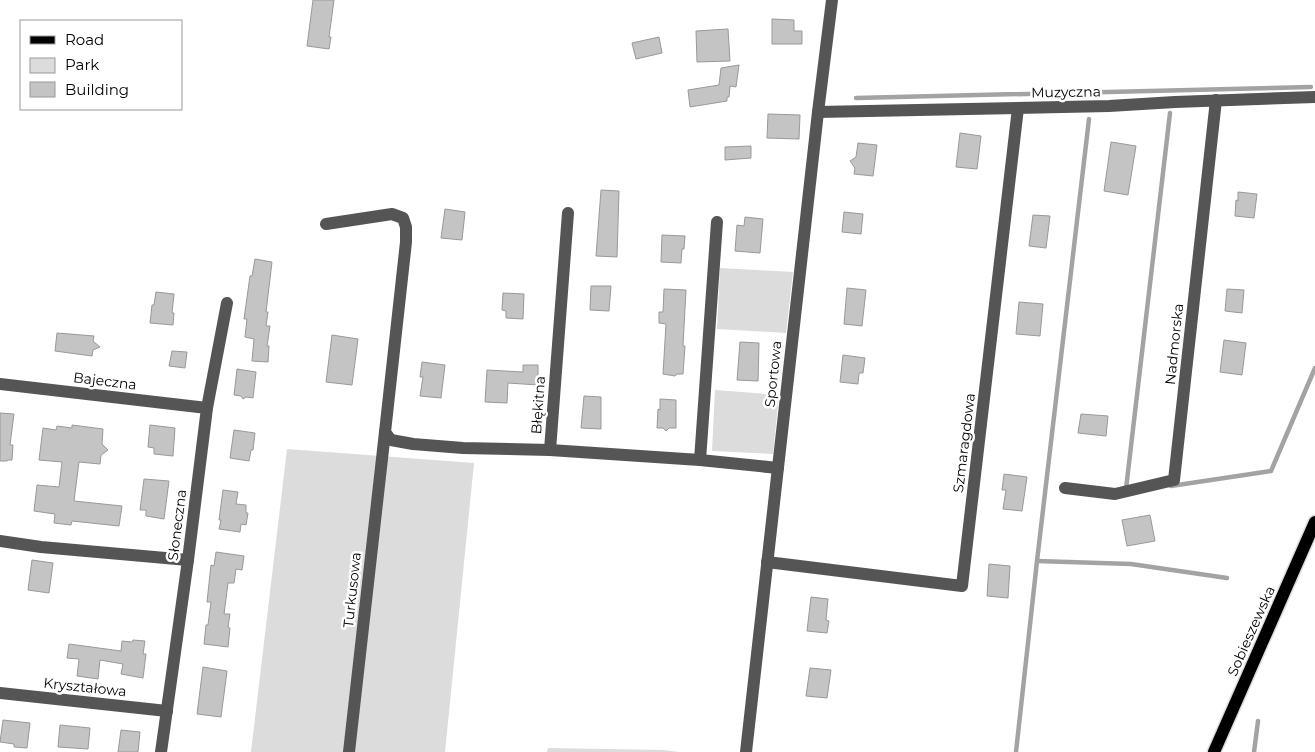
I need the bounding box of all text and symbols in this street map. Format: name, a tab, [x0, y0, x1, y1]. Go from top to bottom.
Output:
legend	[20, 20, 182, 110]
text: Road	[65, 30, 104, 49]
text: Park	[65, 55, 99, 74]
text: Building	[65, 80, 129, 99]
street label: Muzyczna	[1031, 82, 1101, 102]
street label: Nadmorska	[1161, 302, 1187, 386]
street label: Sportowa	[761, 340, 785, 408]
street label: Bajeczna	[72, 368, 138, 394]
street label: Błękitna	[527, 375, 549, 435]
street label: Szmaragdowa	[949, 392, 979, 494]
street label: Słoneczna	[164, 488, 190, 562]
street label: Turkusowa	[339, 551, 365, 629]
street label: Sobieszewska	[1223, 583, 1279, 679]
street label: Kryształowa	[43, 674, 127, 700]

